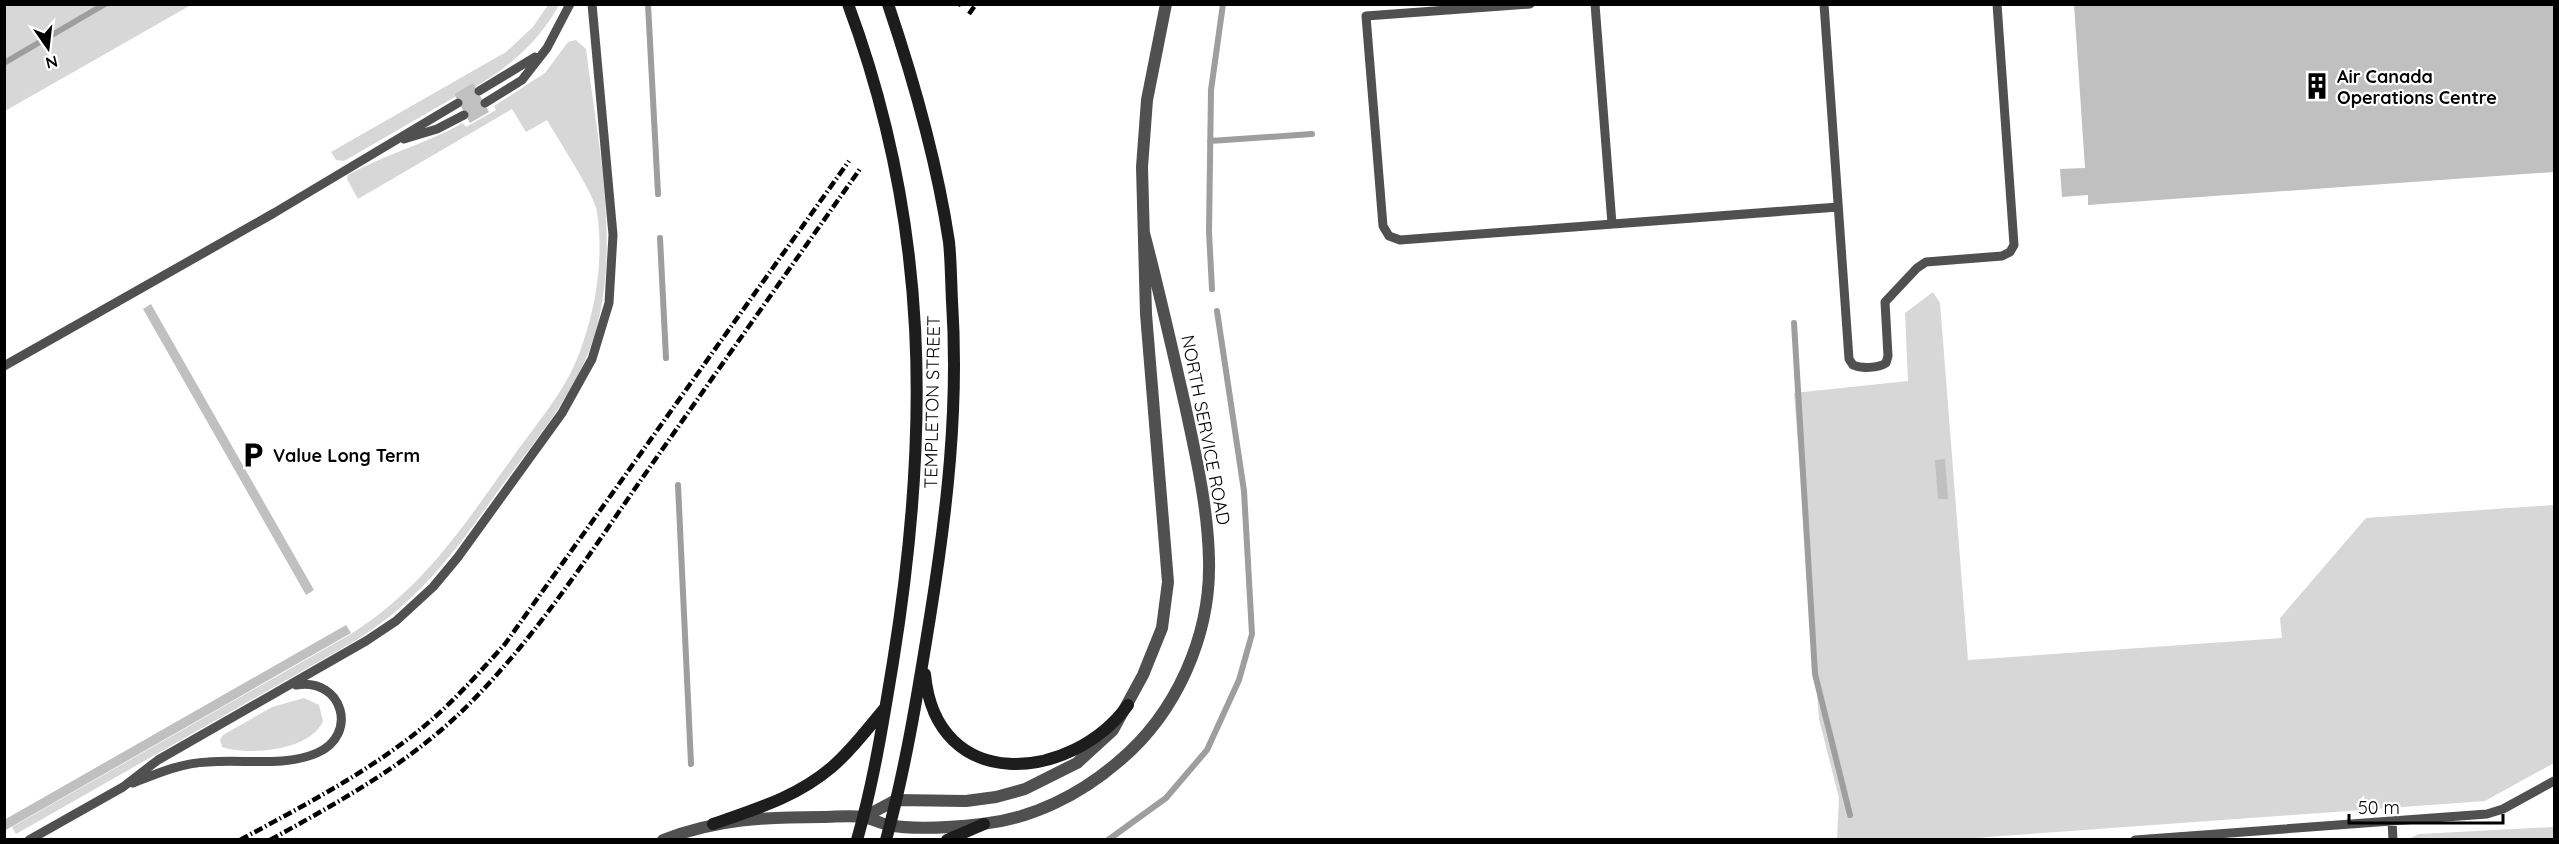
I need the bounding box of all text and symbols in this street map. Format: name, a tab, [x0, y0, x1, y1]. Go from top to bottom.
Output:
north arrow	[18, 18, 78, 78]
text: N	[44, 51, 60, 74]
place label: Air Canada Operations Centre	[2337, 65, 2497, 109]
building icon: Air Canada Operations Centre	[2302, 71, 2332, 101]
street label: TEMPLETON STREET	[919, 315, 945, 489]
street label: NORTH SERVICE ROAD	[1176, 333, 1236, 527]
parking icon: Value Long Term	[238, 440, 268, 470]
place label: Value Long Term	[273, 444, 420, 467]
scale bar	[2349, 787, 2504, 825]
text: 50 m	[2358, 796, 2400, 819]

